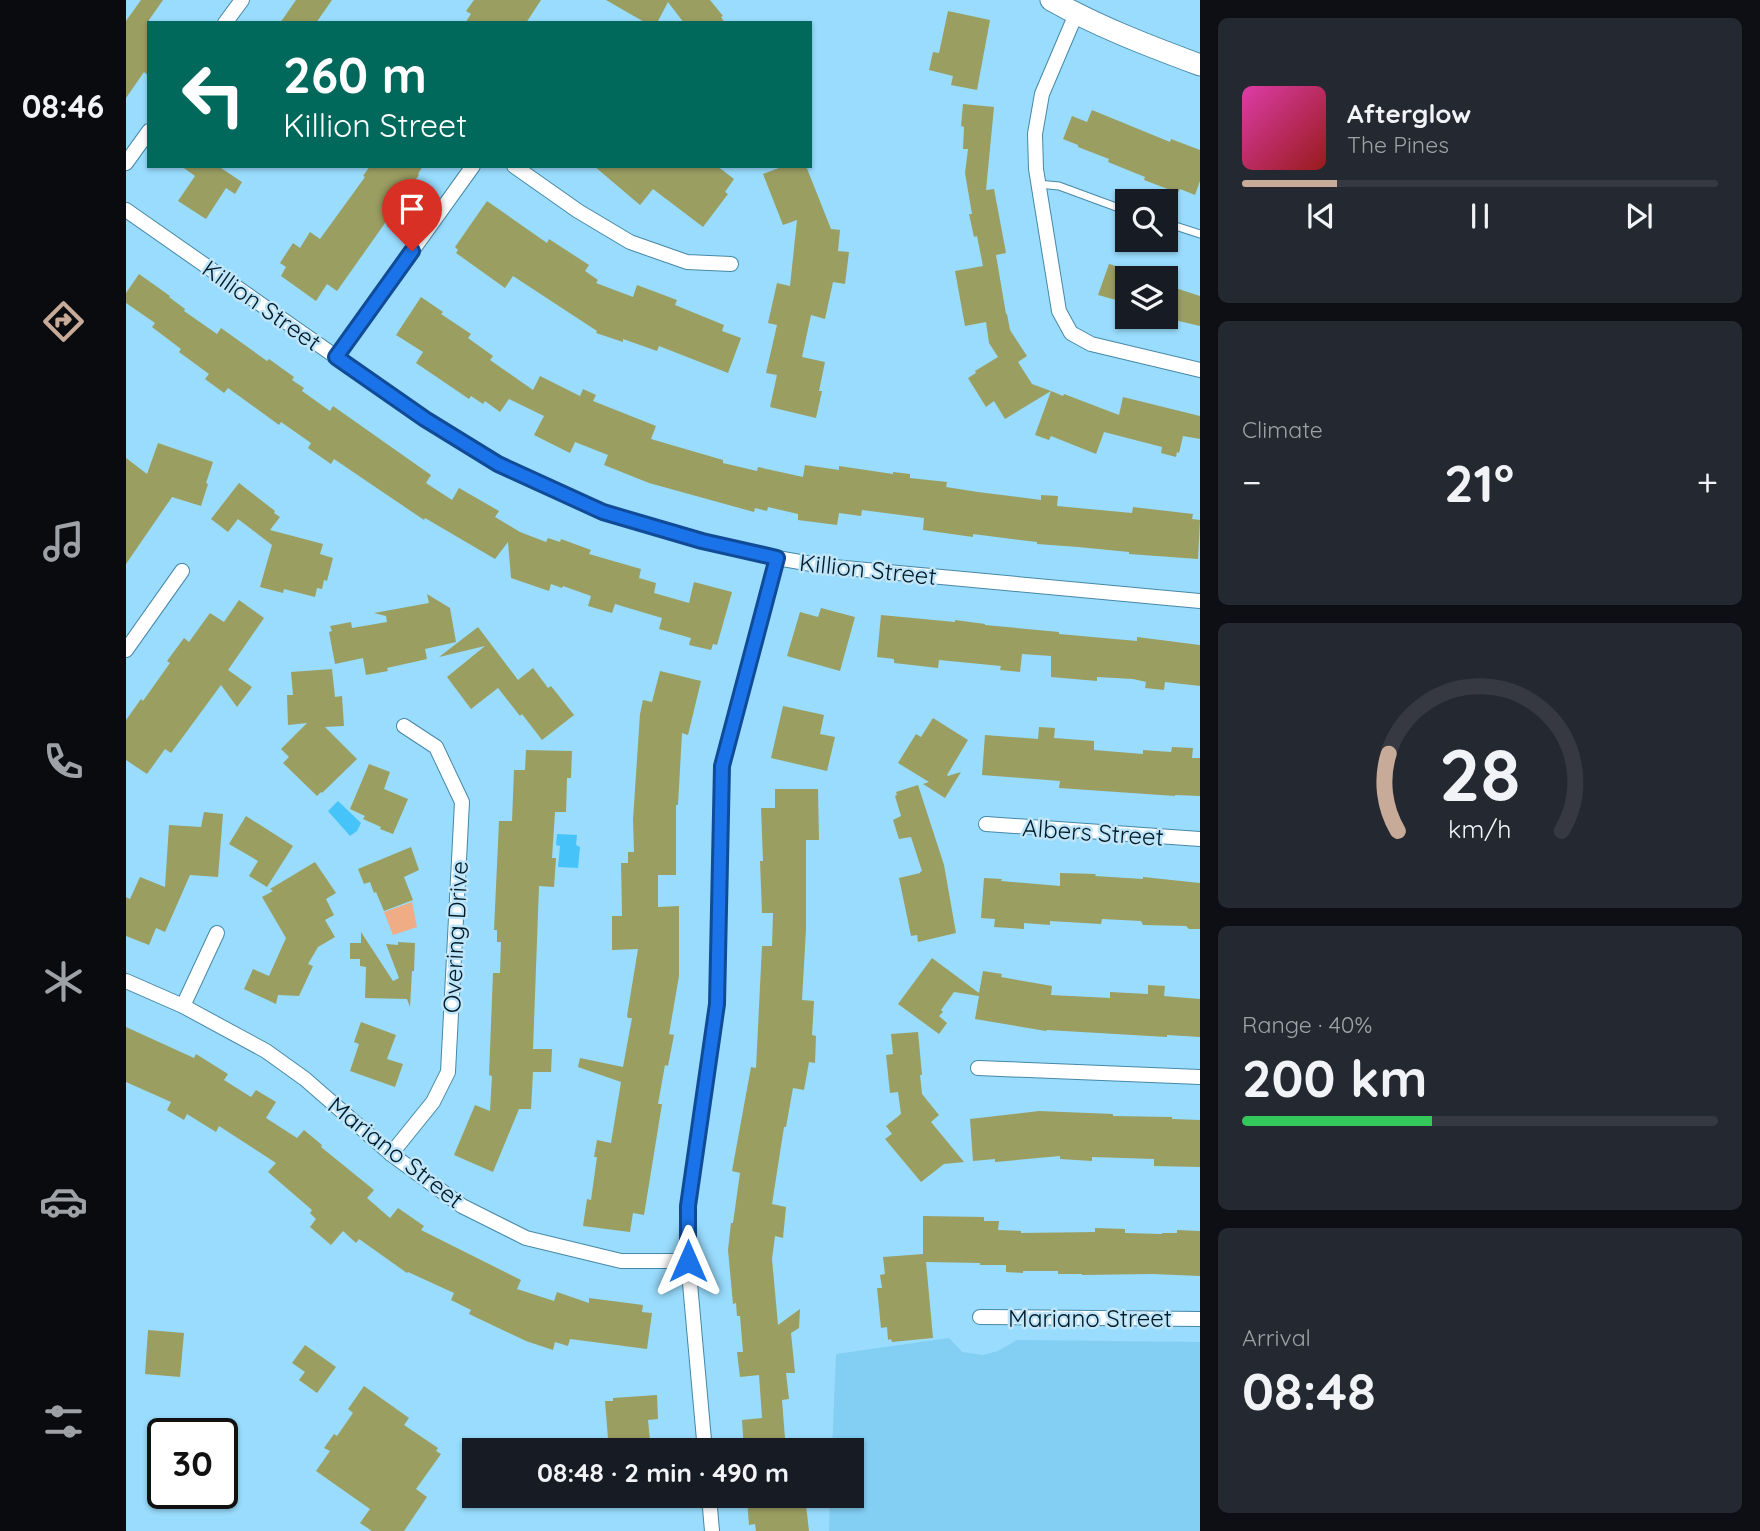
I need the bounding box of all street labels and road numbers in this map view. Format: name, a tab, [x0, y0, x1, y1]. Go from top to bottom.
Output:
street label: Killion Street	[197, 253, 327, 357]
street label: Killion Street	[798, 547, 938, 591]
street label: Albers Street	[1021, 812, 1165, 852]
street label: Overing Drive	[436, 860, 474, 1014]
street label: Mariano Street	[322, 1090, 470, 1214]
street label: Mariano Street	[1008, 1303, 1172, 1333]

